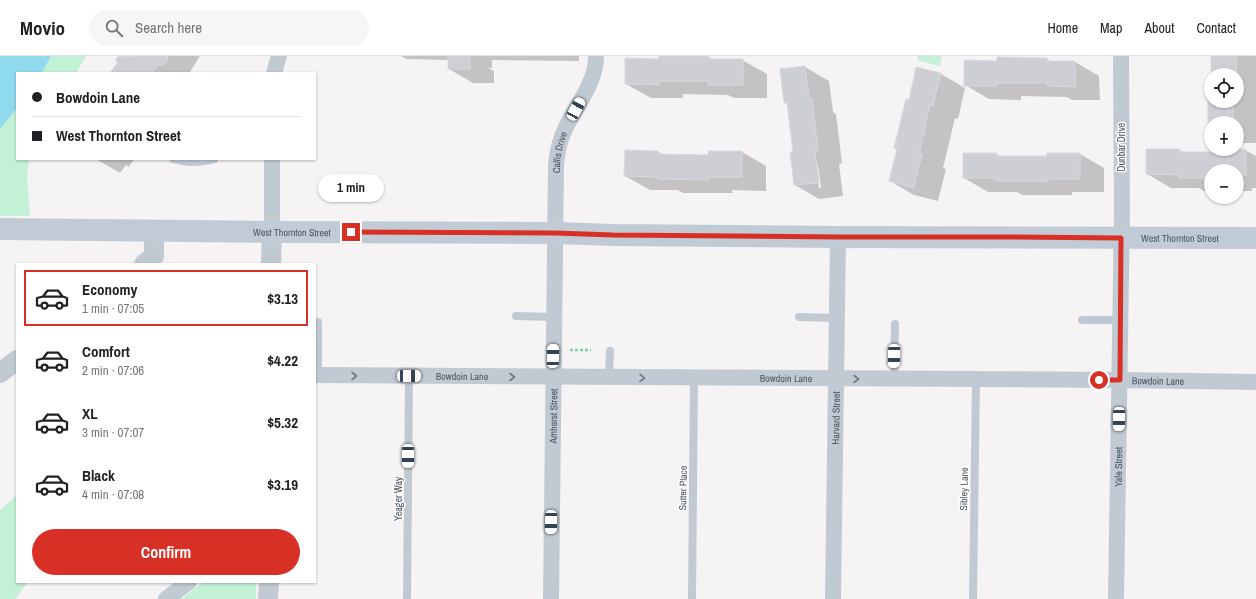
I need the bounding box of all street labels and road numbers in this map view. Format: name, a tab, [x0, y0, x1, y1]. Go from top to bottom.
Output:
street label: Dunbar Drive	[1115, 122, 1128, 171]
street label: Callis Drive	[549, 129, 570, 173]
street label: West Thornton Street	[253, 225, 332, 239]
street label: West Thornton Street	[1141, 231, 1220, 244]
street label: Bowdoin Lane	[436, 369, 489, 383]
street label: Bowdoin Lane	[760, 371, 813, 385]
street label: Bowdoin Lane	[1132, 374, 1185, 387]
street label: Amherst Street	[546, 388, 560, 444]
street label: Harvard Street	[829, 391, 842, 445]
street label: Yale Street	[1111, 446, 1125, 487]
street label: Sutter Place	[676, 465, 690, 510]
street label: Sibley Lane	[957, 467, 971, 511]
street label: Yeager Way	[392, 476, 405, 521]

